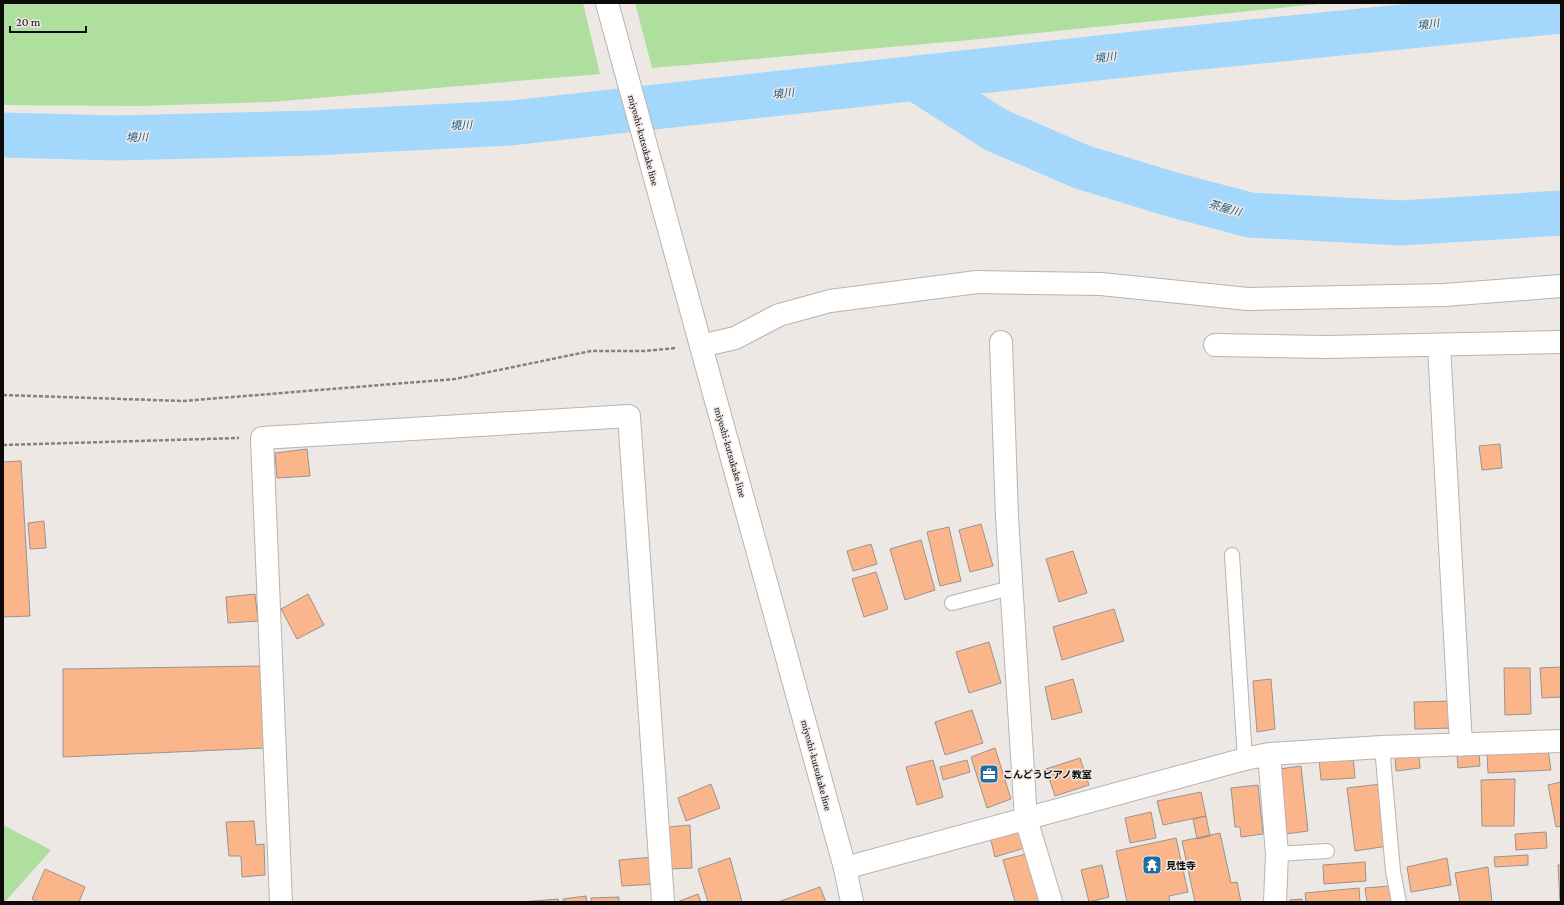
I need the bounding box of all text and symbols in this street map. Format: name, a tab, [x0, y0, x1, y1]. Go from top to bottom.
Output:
scale bar	[10, 8, 86, 34]
text: 20 m	[16, 15, 41, 29]
water label: 境川	[1416, 17, 1441, 31]
water label: 境川	[1093, 50, 1118, 64]
water label: 境川	[771, 86, 796, 100]
street label: miyoshi-kutsukake line	[626, 94, 661, 187]
water label: 境川	[450, 118, 473, 132]
water label: 境川	[126, 131, 149, 143]
water label: 茶屋川	[1207, 198, 1243, 219]
street label: miyoshi-kutsukake line	[712, 406, 749, 499]
street label: miyoshi-kutsukake line	[799, 719, 834, 812]
office icon: こんどうピアノ教室	[978, 763, 1000, 785]
place label: こんどうピアノ教室	[1003, 769, 1092, 780]
temple icon: 見性寺	[1141, 854, 1163, 876]
place label: 見性寺	[1166, 860, 1196, 871]

